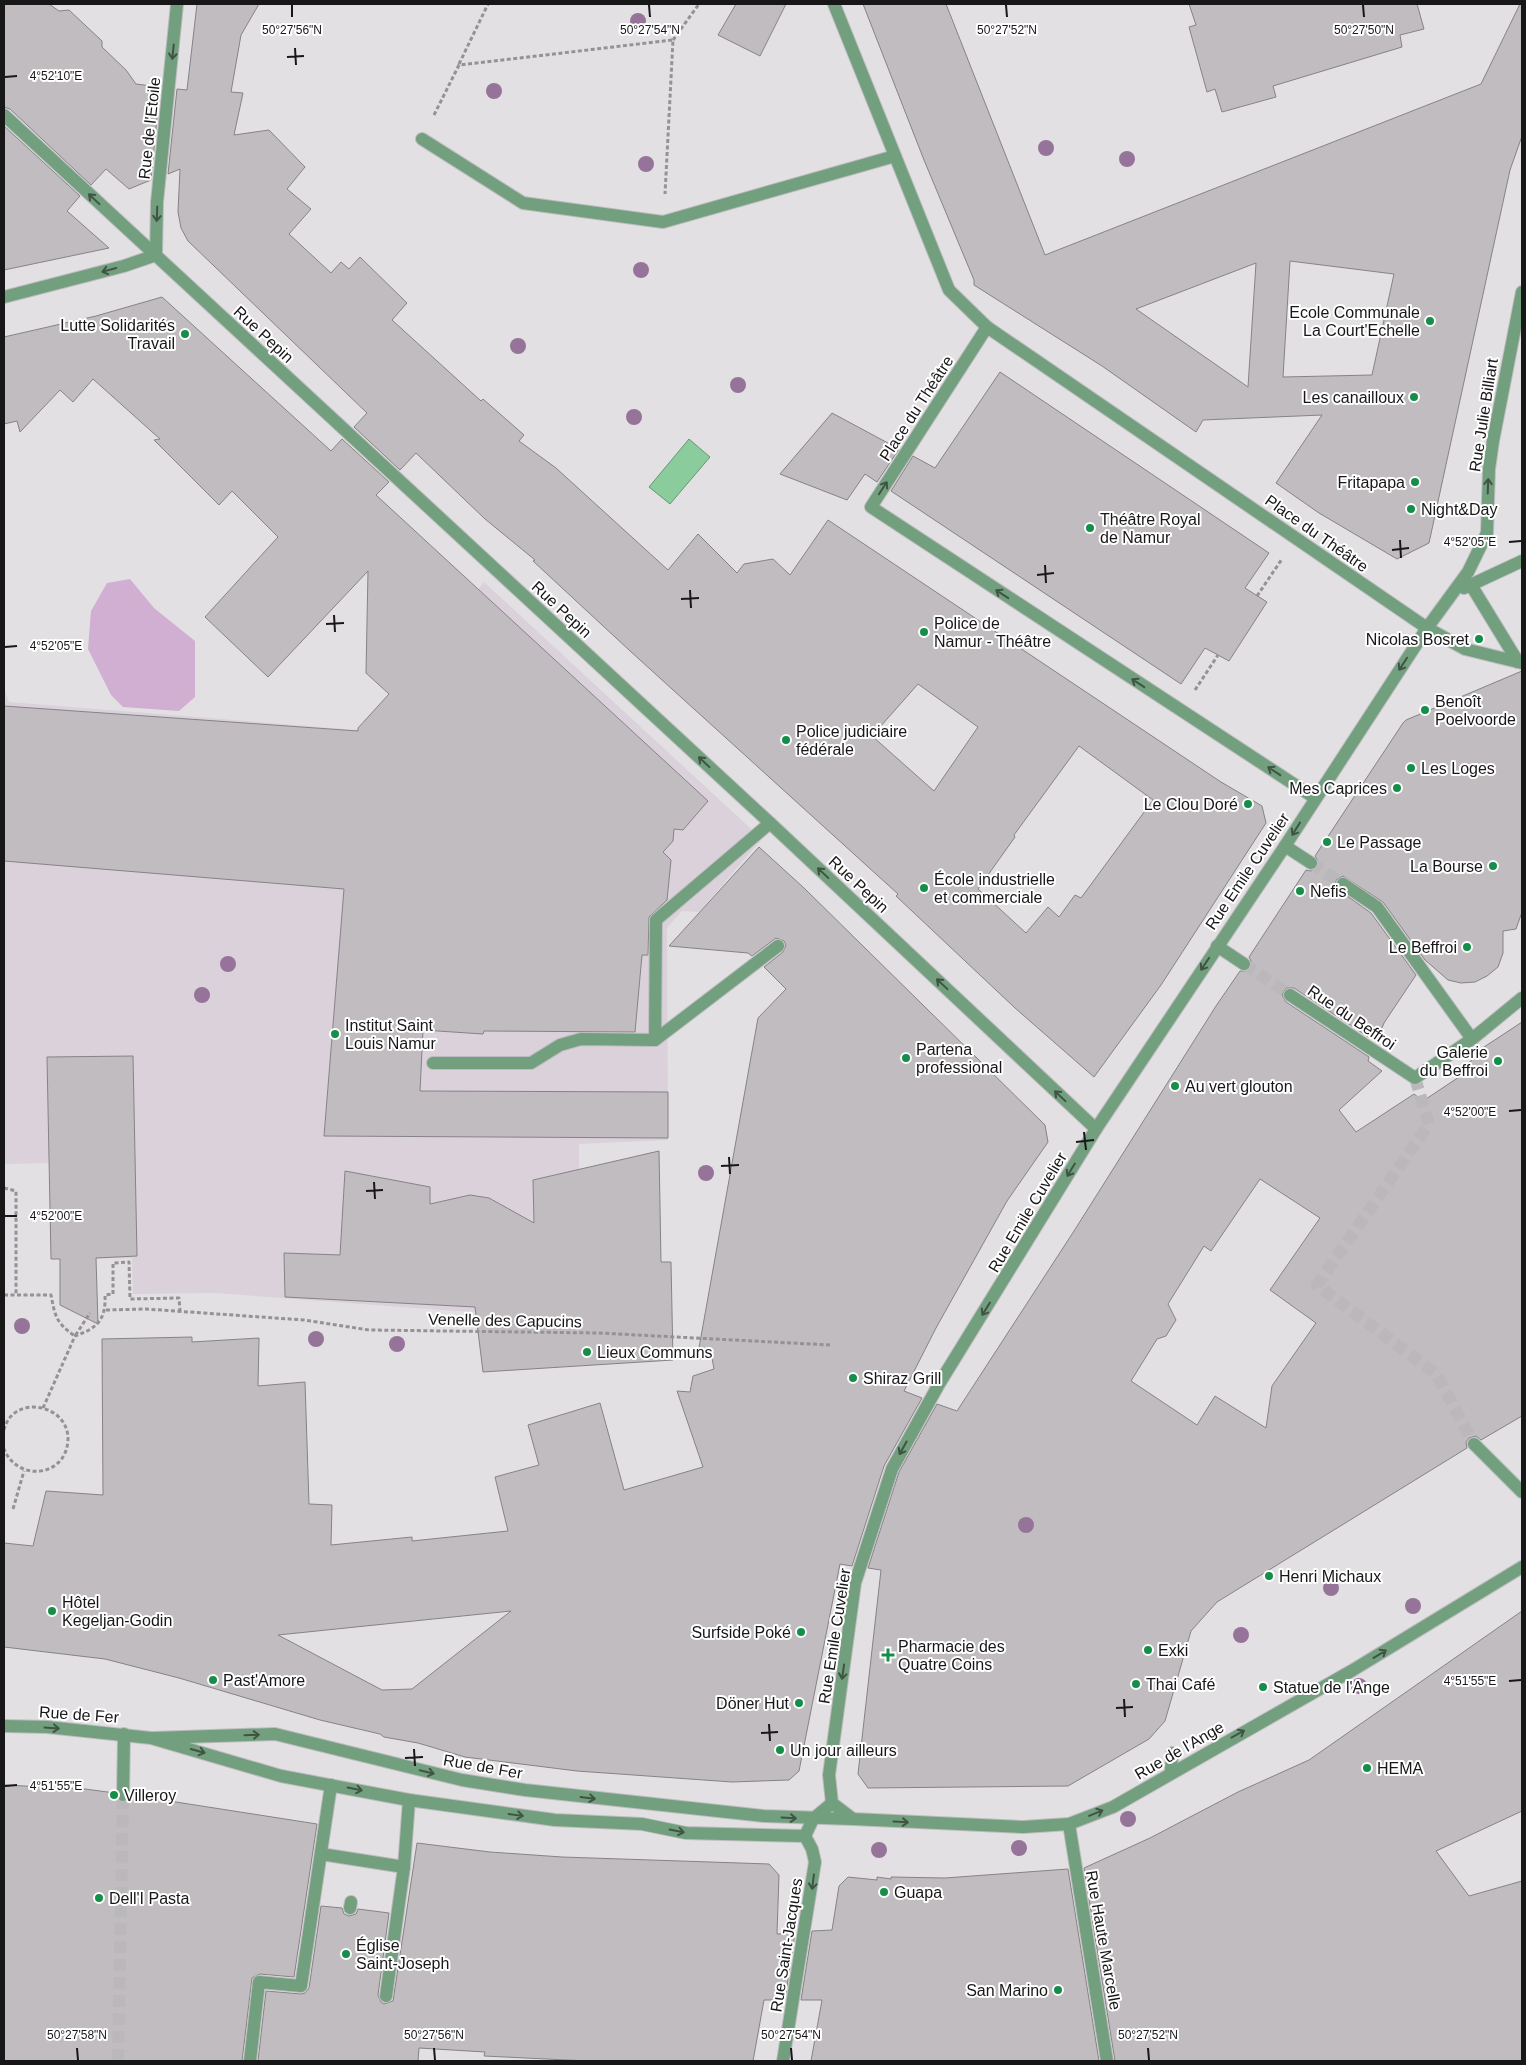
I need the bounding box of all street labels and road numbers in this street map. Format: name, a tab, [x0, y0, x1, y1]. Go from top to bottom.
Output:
street label: Rue de l'Etoile	[136, 76, 163, 180]
street label: Rue Pepin	[231, 303, 297, 366]
street label: Place du Théâtre	[876, 353, 957, 464]
street label: Rue Julie Billiart	[1466, 357, 1501, 473]
street label: Place du Théâtre	[1262, 492, 1371, 575]
street label: Rue Pepin	[529, 578, 595, 641]
street label: Rue Emile Cuvelier	[1202, 809, 1293, 933]
street label: Rue Pepin	[826, 853, 892, 916]
street label: Rue du Beffroi	[1305, 982, 1399, 1053]
street label: Rue Emile Cuvelier	[985, 1149, 1070, 1275]
street label: Venelle des Capucins	[428, 1311, 582, 1330]
street label: Rue Emile Cuvelier	[815, 1566, 854, 1705]
street label: Rue de Fer	[38, 1703, 120, 1726]
street label: Rue de l'Ange	[1132, 1718, 1227, 1783]
street label: Rue de Fer	[442, 1751, 524, 1782]
street label: Rue Haute Marcelle	[1083, 1869, 1124, 2011]
street label: Rue Saint-Jacques	[768, 1877, 805, 2013]

